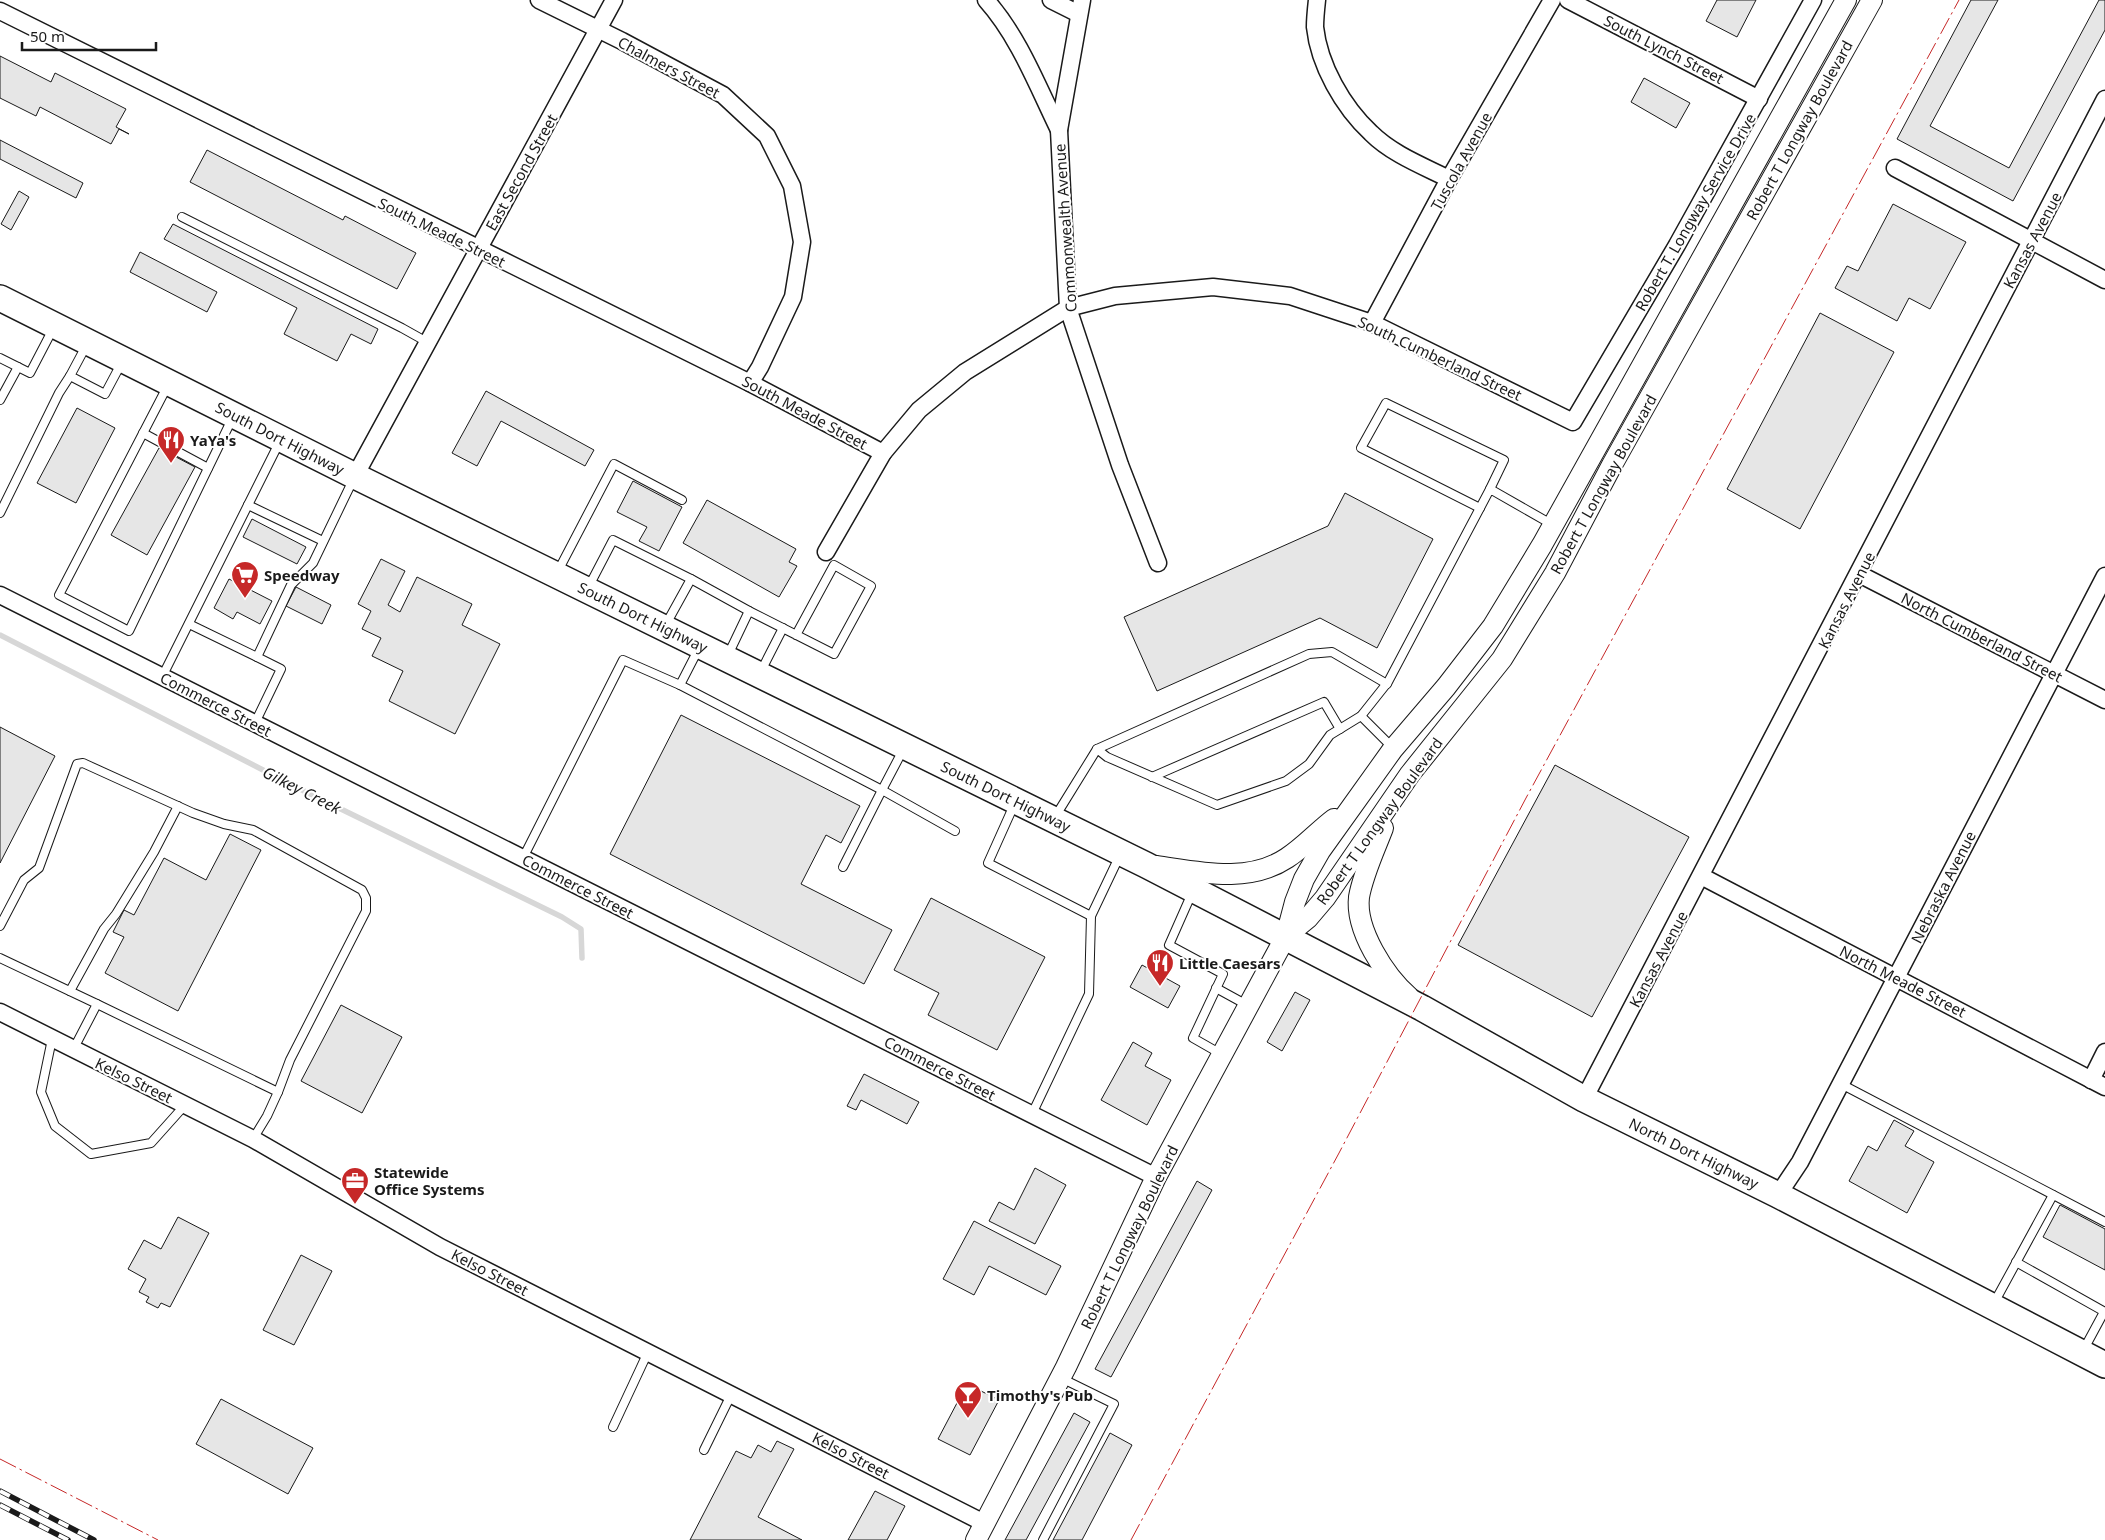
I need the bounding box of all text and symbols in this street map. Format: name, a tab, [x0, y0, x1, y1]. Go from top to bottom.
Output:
street label: South Lynch Street	[1601, 10, 1728, 88]
scale bar	[22, 20, 156, 52]
text: 50 m	[30, 26, 65, 46]
street label: Chalmers Street	[615, 32, 724, 103]
street label: Robert T Longway Boulevard	[1741, 37, 1857, 223]
street label: Tuscola Avenue	[1426, 108, 1496, 214]
street label: Robert T. Longway Service Drive	[1630, 109, 1760, 315]
street label: East Second Street	[481, 110, 562, 234]
street label: Commonwealth Avenue	[1049, 143, 1081, 313]
street label: Kansas Avenue	[1998, 188, 2066, 292]
street label: South Meade Street	[375, 193, 509, 272]
street label: South Cumberland Street	[1355, 311, 1526, 405]
street label: South Meade Street	[739, 371, 872, 454]
street label: Robert T Longway Boulevard	[1545, 391, 1661, 577]
street label: South Dort Highway	[212, 397, 348, 479]
restaurant icon: YaYa's	[156, 425, 186, 464]
place label: YaYa's	[190, 430, 236, 450]
street label: Kansas Avenue	[1813, 548, 1879, 652]
supermarket icon: Speedway	[230, 560, 260, 599]
place label: Speedway	[264, 565, 340, 585]
street label: South Dort Highway	[575, 577, 712, 657]
street label: North Cumberland Street	[1898, 588, 2067, 687]
street label: Commerce Street	[157, 667, 276, 741]
street label: Robert T Longway Boulevard	[1311, 733, 1447, 909]
street label: South Dort Highway	[938, 756, 1075, 836]
water label: Gilkey Creek	[259, 761, 346, 820]
street label: Nebraska Avenue	[1906, 827, 1980, 947]
street label: Commerce Street	[519, 849, 638, 923]
street label: Kansas Avenue	[1624, 907, 1692, 1011]
street label: North Meade Street	[1836, 940, 1970, 1022]
restaurant icon: Little Caesars	[1145, 948, 1175, 987]
place label: Little Caesars	[1179, 953, 1281, 973]
street label: Commerce Street	[881, 1031, 1000, 1105]
street label: Kelso Street	[92, 1053, 177, 1108]
street label: North Dort Highway	[1626, 1113, 1763, 1193]
street label: Robert T Longway Boulevard	[1076, 1142, 1182, 1332]
place label: Statewide Office Systems	[374, 1162, 485, 1199]
office icon: Statewide Office Systems	[340, 1166, 370, 1205]
street label: Kelso Street	[448, 1244, 532, 1300]
bar icon: Timothy's Pub	[953, 1380, 983, 1419]
place label: Timothy's Pub	[987, 1385, 1093, 1405]
street label: Kelso Street	[809, 1427, 893, 1483]

